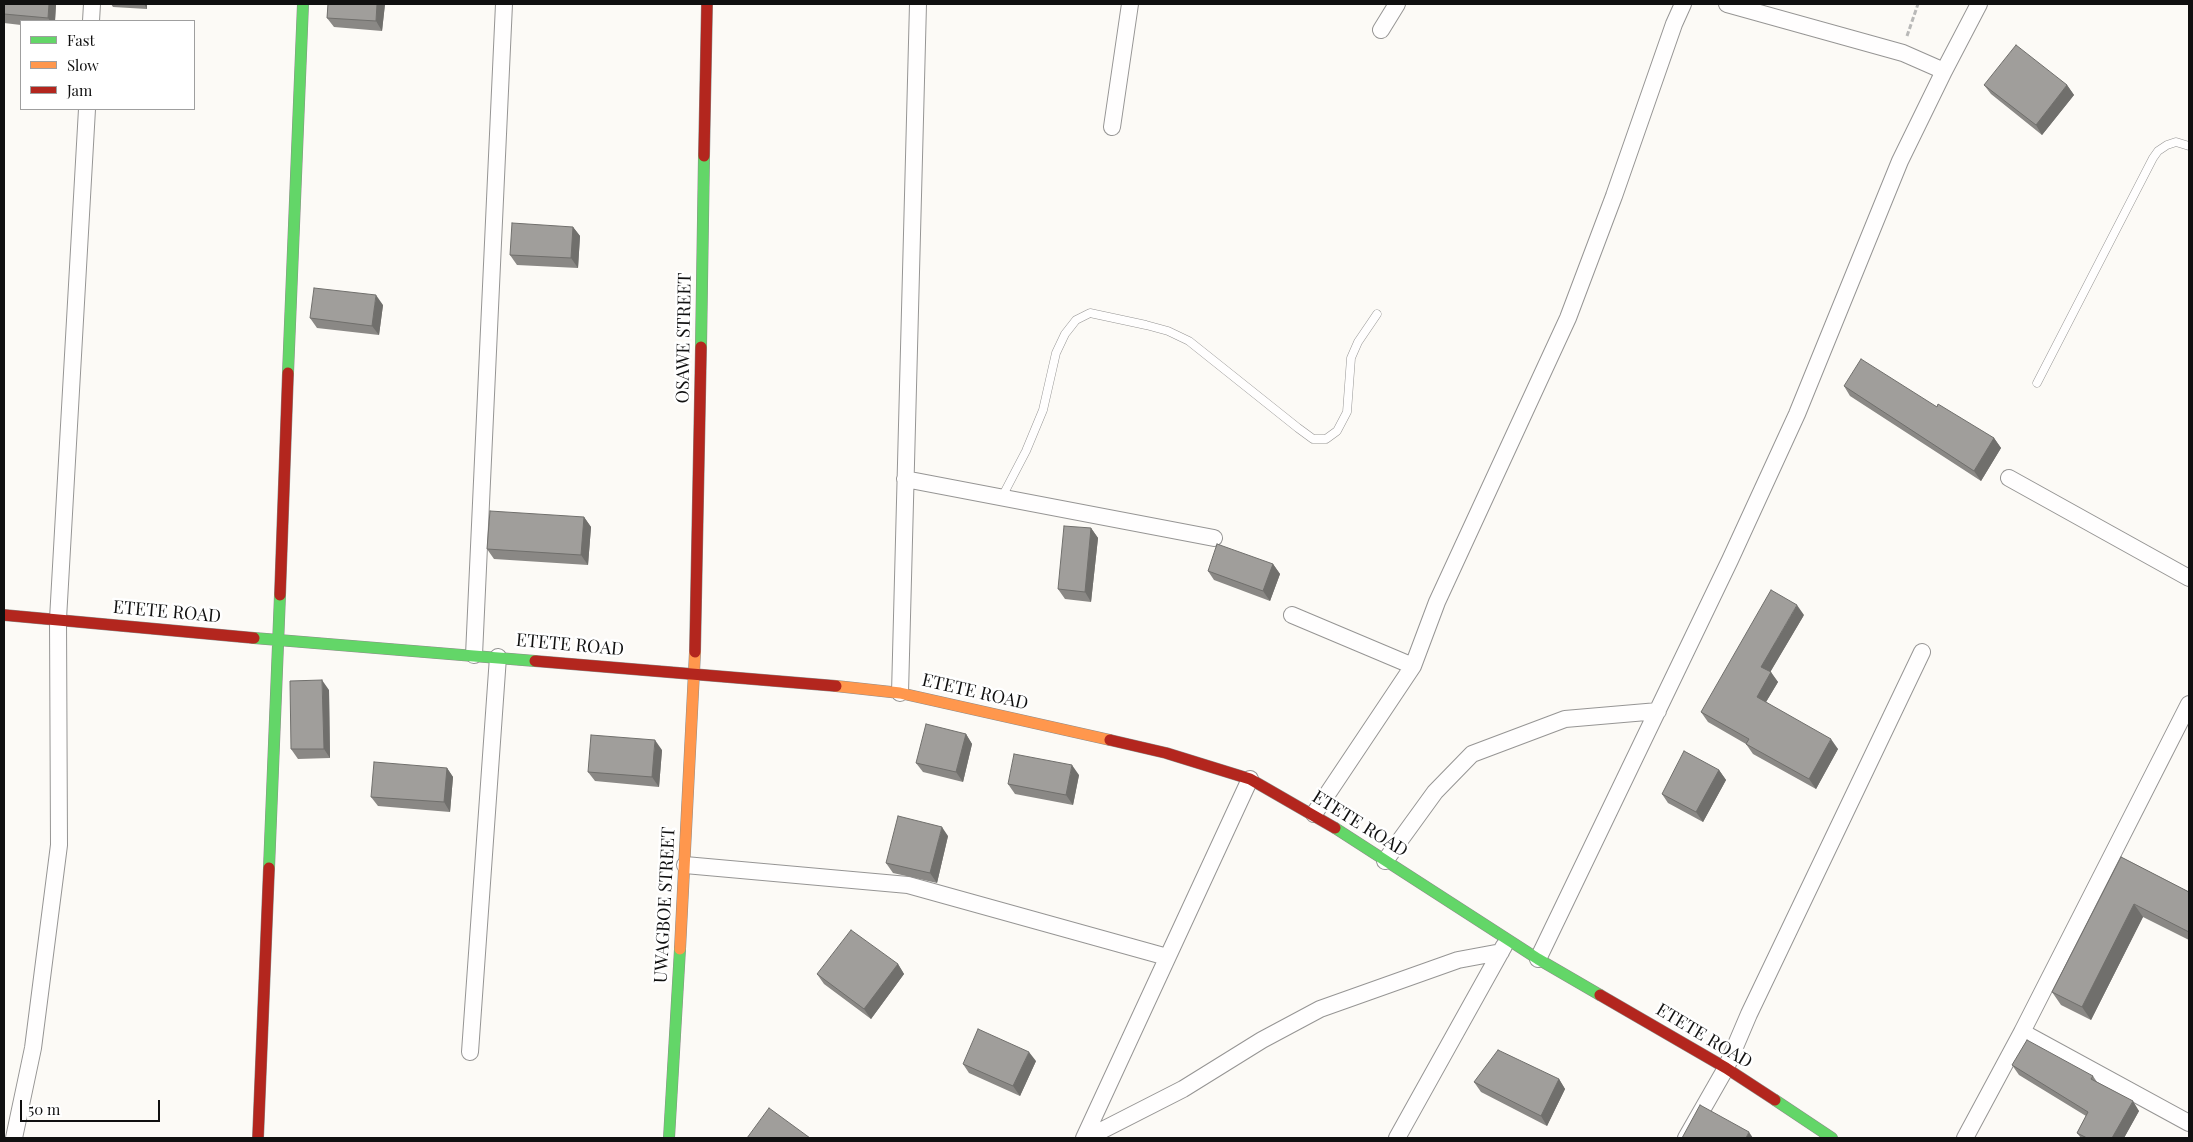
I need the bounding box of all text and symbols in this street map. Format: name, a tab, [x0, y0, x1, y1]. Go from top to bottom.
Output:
legend	[20, 20, 195, 110]
text: Fast	[67, 30, 95, 50]
text: Slow	[67, 55, 99, 75]
text: Jam	[67, 80, 92, 100]
street label: OSAWE STREET	[672, 272, 696, 404]
street label: ETETE ROAD	[112, 597, 222, 627]
street label: ETETE ROAD	[515, 630, 625, 660]
street label: ETETE ROAD	[920, 669, 1030, 715]
street label: ETETE ROAD	[1308, 786, 1412, 862]
street label: UWAGBOE STREET	[650, 826, 680, 984]
street label: ETETE ROAD	[1652, 999, 1756, 1073]
scale bar	[22, 1090, 162, 1122]
text: 50 m	[28, 1099, 60, 1119]

